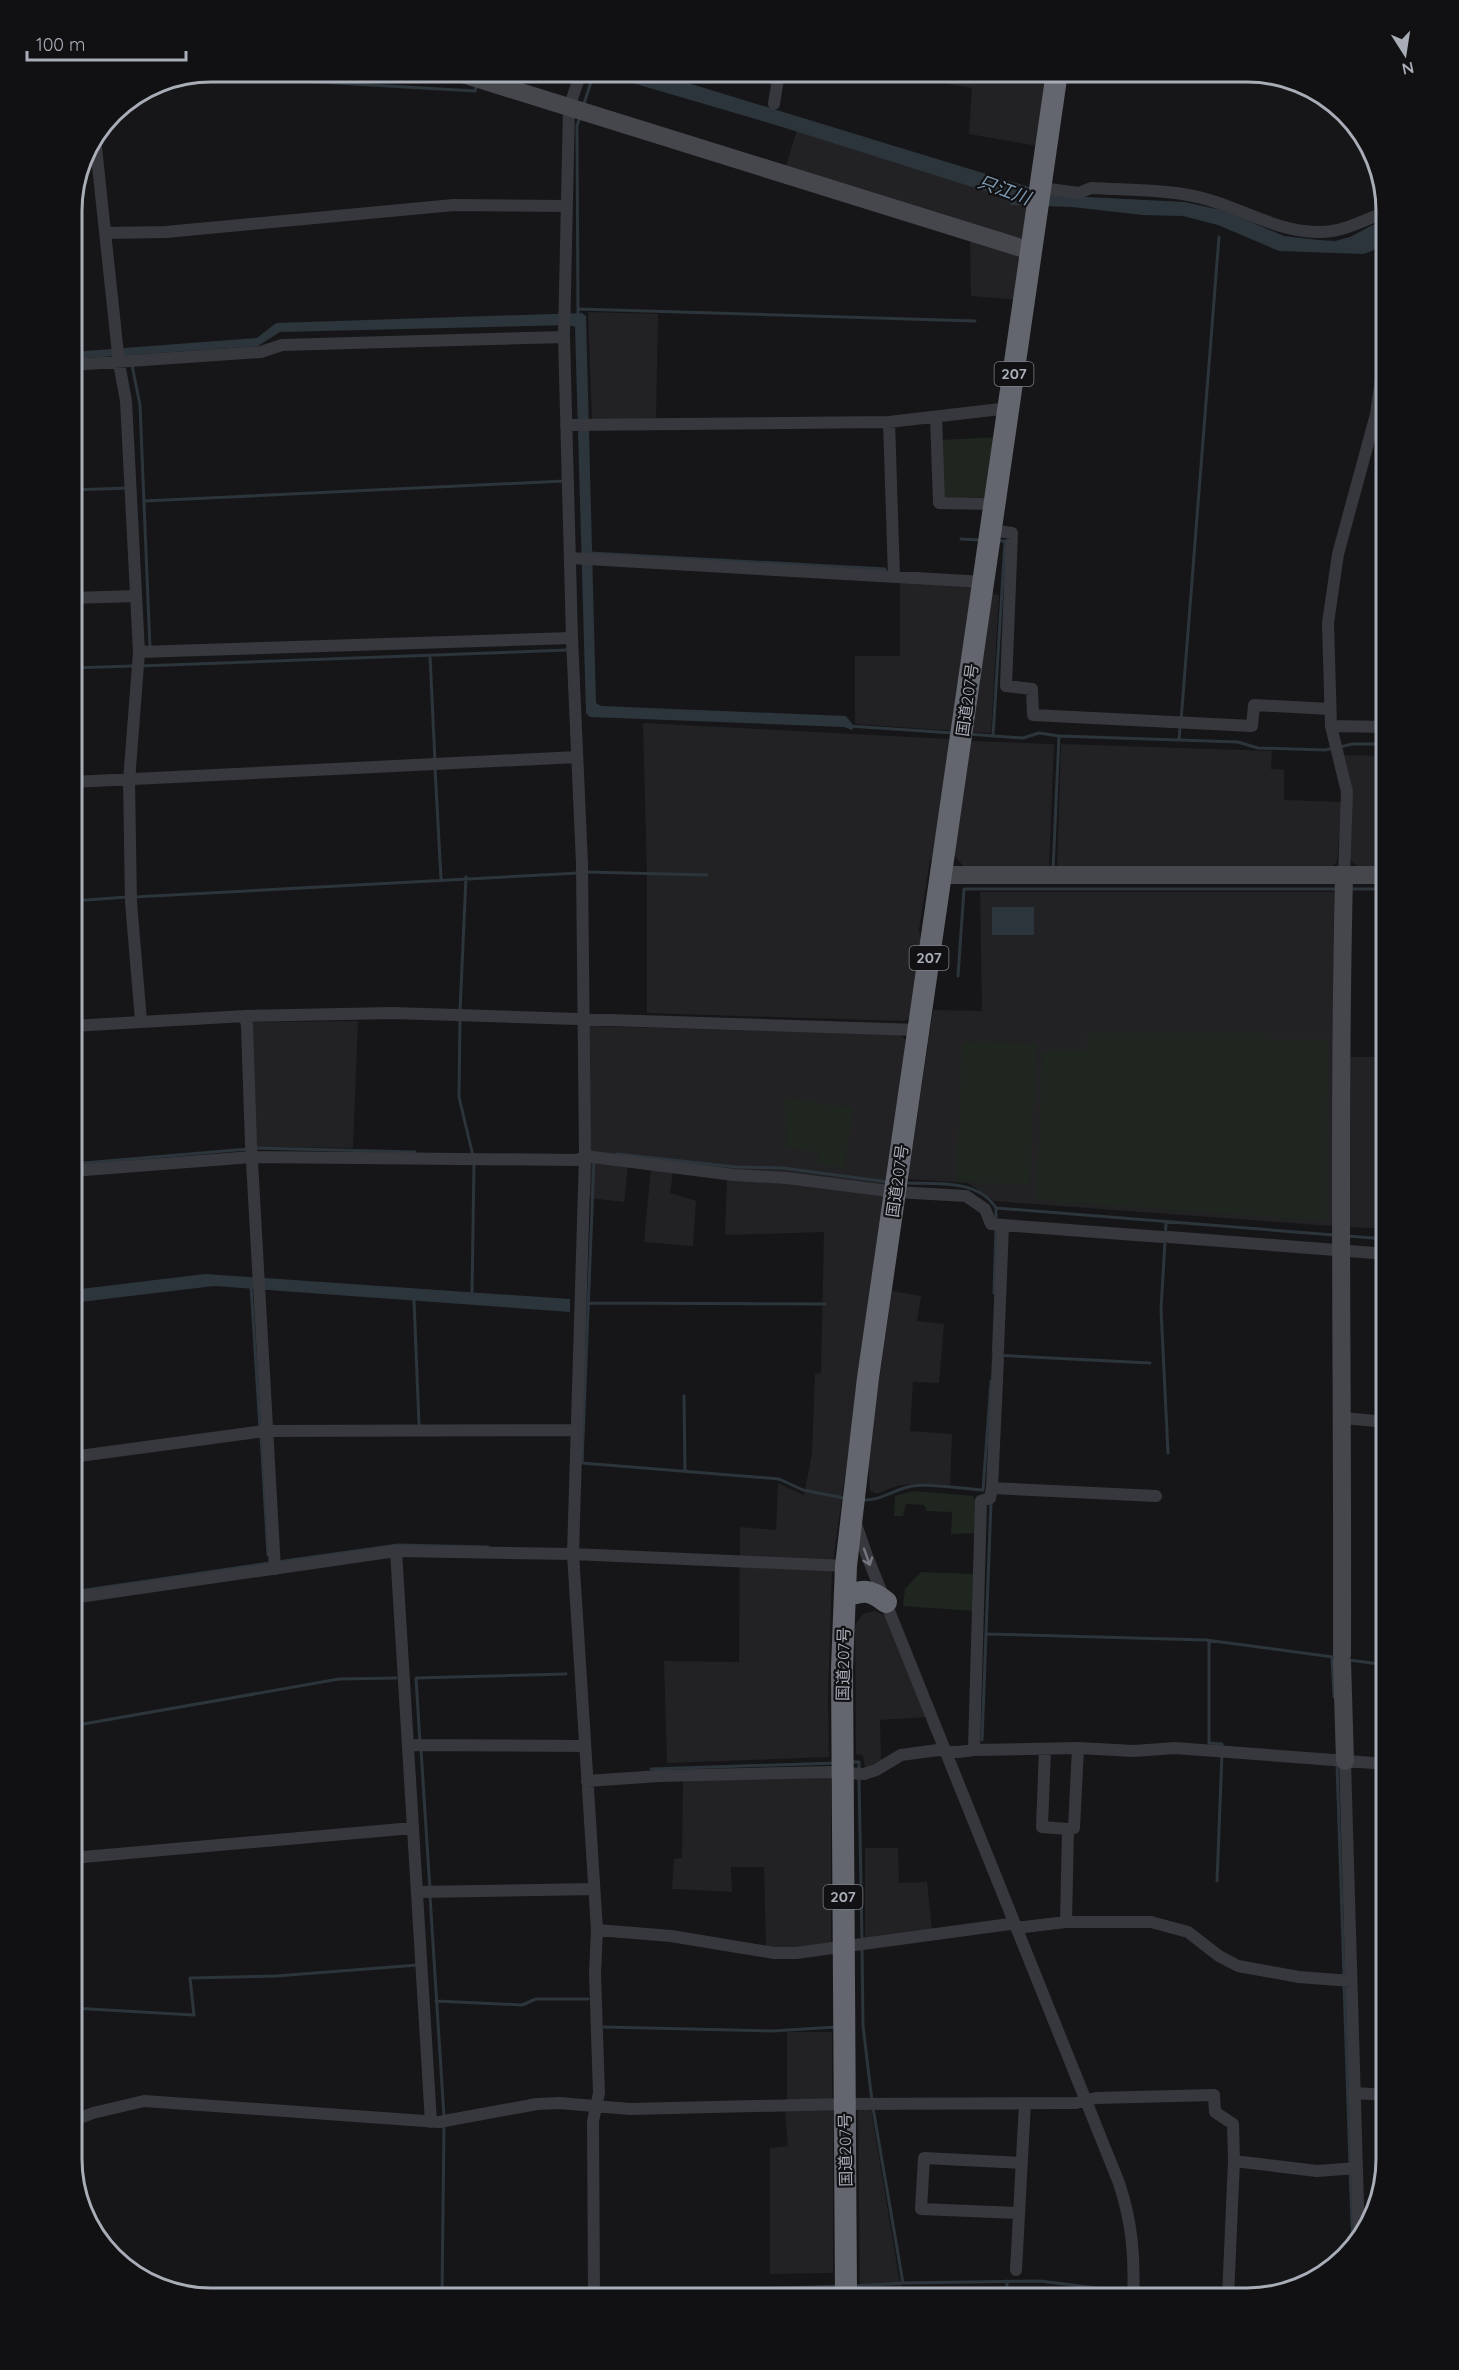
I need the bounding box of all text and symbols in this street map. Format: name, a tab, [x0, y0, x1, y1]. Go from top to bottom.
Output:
scale bar	[27, 24, 186, 62]
north arrow	[1375, 24, 1435, 84]
text: 100 m	[36, 33, 85, 56]
text: N	[1400, 58, 1416, 80]
water label: 只江川	[975, 169, 1035, 210]
road number: 207	[994, 362, 1034, 386]
street label: 国道207号	[952, 662, 982, 738]
road number: 207	[910, 946, 948, 970]
street label: 国道207号	[882, 1143, 912, 1219]
one-way arrow	[863, 1547, 874, 1565]
street label: 国道207号	[832, 1627, 854, 1701]
road number: 207	[824, 1885, 862, 1909]
street label: 国道207号	[834, 2113, 856, 2187]

